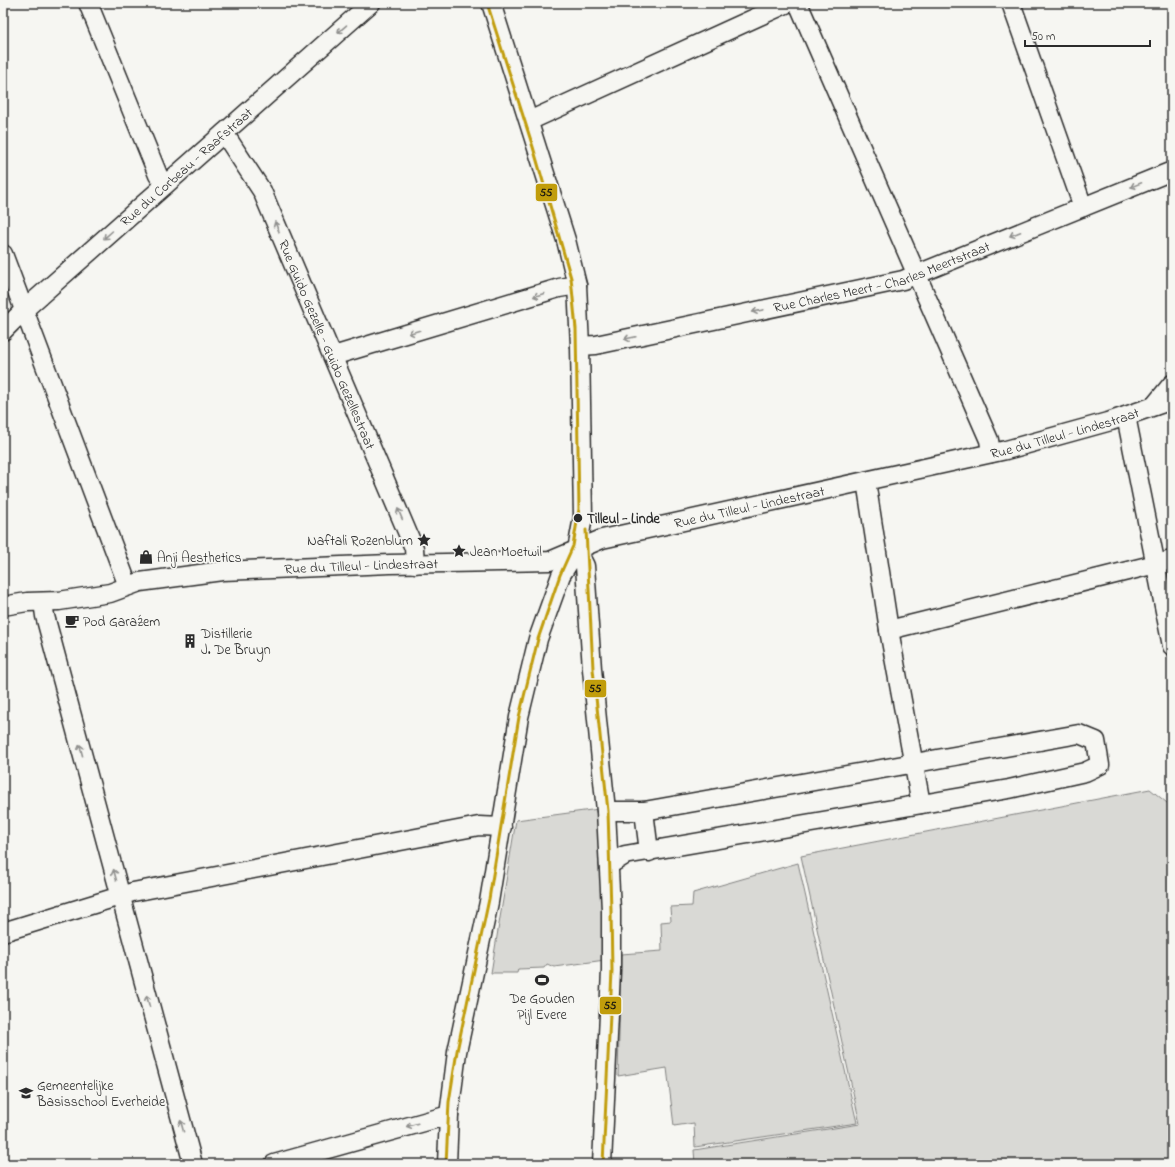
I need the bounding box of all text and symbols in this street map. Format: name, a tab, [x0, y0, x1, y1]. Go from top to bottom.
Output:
scale bar	[1025, 22, 1150, 48]
one-way arrow	[337, 24, 347, 33]
text: 50 m	[1031, 28, 1055, 46]
street label: Rue du Corbeau - Raafstraat	[116, 103, 258, 232]
one-way arrow	[1130, 182, 1142, 190]
line badge: 55	[535, 183, 558, 202]
text: 55	[540, 185, 553, 201]
one-way arrow	[273, 221, 281, 233]
one-way arrow	[1010, 230, 1022, 238]
one-way arrow	[103, 231, 113, 240]
street label: Rue Guido Gezelle - Guido Gezellestraat	[272, 237, 380, 453]
street label: Rue Charles Meert - Charles Meertstraat	[772, 237, 994, 319]
one-way arrow	[532, 292, 545, 299]
one-way arrow	[751, 307, 764, 315]
one-way arrow	[408, 329, 421, 336]
one-way arrow	[624, 334, 637, 342]
street label: Rue du Tilleul - Lindestraat	[989, 403, 1143, 465]
street label: Rue du Tilleul - Lindestraat	[672, 481, 827, 535]
one-way arrow	[395, 508, 403, 520]
place label: Tilleul - Linde	[587, 509, 661, 530]
marker: Tilleul - Linde	[572, 512, 584, 524]
place label: Naftali Rozenblum	[307, 531, 413, 552]
place icon: Naftali Rozenblum	[416, 532, 432, 548]
place label: Jean Moetwil	[470, 542, 542, 563]
place icon: Jean Moetwil	[451, 543, 467, 559]
place label: Anji Aesthetics	[157, 548, 242, 569]
shop icon: Anji Aesthetics	[138, 549, 154, 565]
street label: Rue du Tilleul - Lindestraat	[284, 554, 439, 580]
place label: Pod Garaźem	[83, 612, 160, 633]
cafe icon: Pod Garaźem	[64, 613, 80, 629]
place label: Distillerie J. De Bruyn	[200, 624, 271, 662]
building icon: Distillerie J. De Bruyn	[182, 633, 198, 649]
line badge: 55	[584, 679, 607, 698]
text: 55	[589, 681, 602, 697]
one-way arrow	[77, 744, 84, 757]
one-way arrow	[111, 869, 118, 882]
sports icon: De Gouden Pijl Evere	[534, 972, 550, 988]
place label: De Gouden Pijl Evere	[508, 989, 575, 1026]
one-way arrow	[144, 995, 151, 1008]
line badge: 55	[599, 996, 622, 1015]
text: 55	[604, 998, 617, 1014]
place label: Gemeentelijke Basisschool Everheide	[36, 1076, 166, 1113]
school or university icon: Gemeentelijke Basisschool Everheide	[18, 1085, 34, 1101]
one-way arrow	[178, 1120, 186, 1133]
one-way arrow	[406, 1122, 419, 1130]

